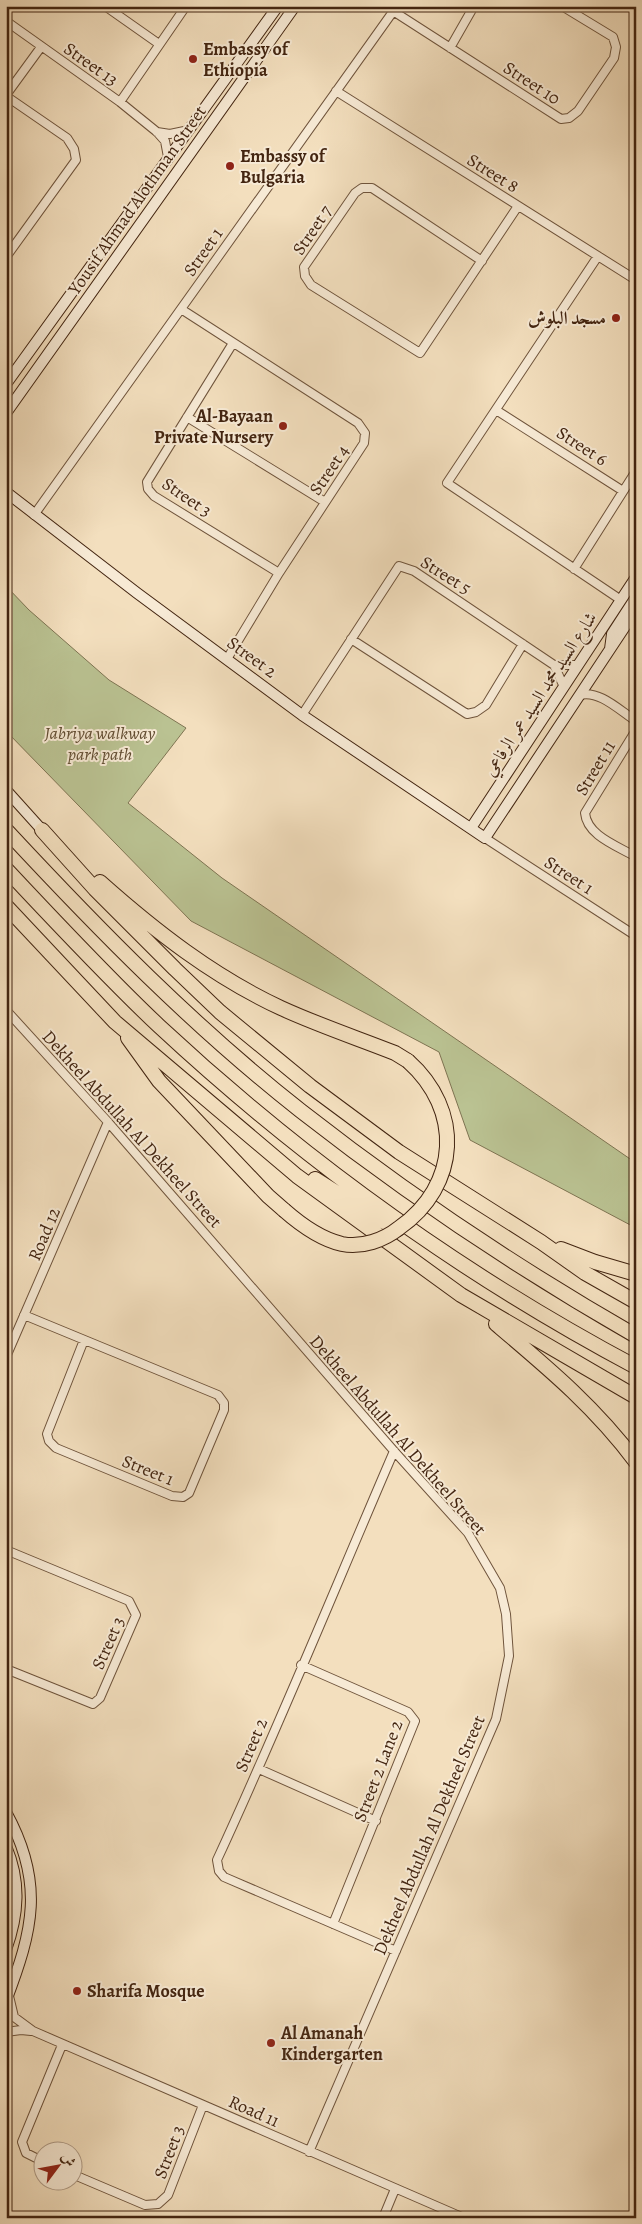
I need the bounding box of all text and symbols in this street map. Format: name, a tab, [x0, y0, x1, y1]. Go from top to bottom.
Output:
street label: Street 13	[59, 37, 123, 91]
place label: Embassy of Ethiopia	[203, 37, 291, 82]
marker: Embassy of Ethiopia	[187, 53, 199, 65]
street label: Street 10	[499, 56, 565, 110]
street label: Yousif Ahmad Alothman Street	[62, 101, 212, 300]
place label: Embassy of Bulgaria	[240, 144, 328, 189]
street label: Street 8	[463, 148, 523, 198]
marker: Embassy of Bulgaria	[224, 160, 236, 172]
street label: Street 7	[287, 200, 338, 260]
street label: Street 1	[178, 223, 228, 281]
place label: مسجد البلوش	[528, 306, 606, 330]
marker: مسجد البلوش	[610, 312, 622, 324]
place label: Al-Bayaan Private Nursery	[154, 404, 274, 449]
marker: Al-Bayaan Private Nursery	[277, 420, 289, 432]
street label: Street 6	[552, 421, 612, 471]
street label: Street 4	[303, 440, 355, 500]
street label: Street 3	[157, 472, 217, 522]
street label: Street 5	[416, 550, 476, 600]
street label: شارع السيد محمد السيد عمر الرفاعي	[478, 607, 605, 783]
street label: Street 2	[222, 631, 282, 684]
park label: Jabriya walkway park path	[44, 721, 156, 766]
street label: Street 11	[569, 736, 621, 800]
street label: Street 1	[540, 850, 598, 900]
street label: Dekheel Abdullah Al Dekheel Street	[37, 1025, 227, 1233]
street label: Road 12	[22, 1203, 66, 1264]
street label: Dekheel Abdullah Al Dekheel Street	[304, 1330, 492, 1540]
street label: Street 1	[118, 1449, 178, 1491]
street label: Street 3	[86, 1613, 130, 1673]
street label: Dekheel Abdullah Al Dekheel Street	[368, 1711, 490, 1958]
street label: Street 2	[229, 1714, 273, 1776]
street label: Street 2 Lane 2	[348, 1716, 409, 1825]
place label: Sharifa Mosque	[87, 1979, 205, 2003]
marker: Sharifa Mosque	[71, 1985, 83, 1997]
place label: Al Amanah Kindergarten	[280, 2021, 383, 2066]
marker: Al Amanah Kindergarten	[265, 2037, 277, 2049]
street label: Road 11	[225, 2089, 283, 2133]
street label: Street 3	[148, 2122, 190, 2182]
north arrow	[32, 2142, 82, 2192]
text: ش	[57, 2148, 80, 2170]

